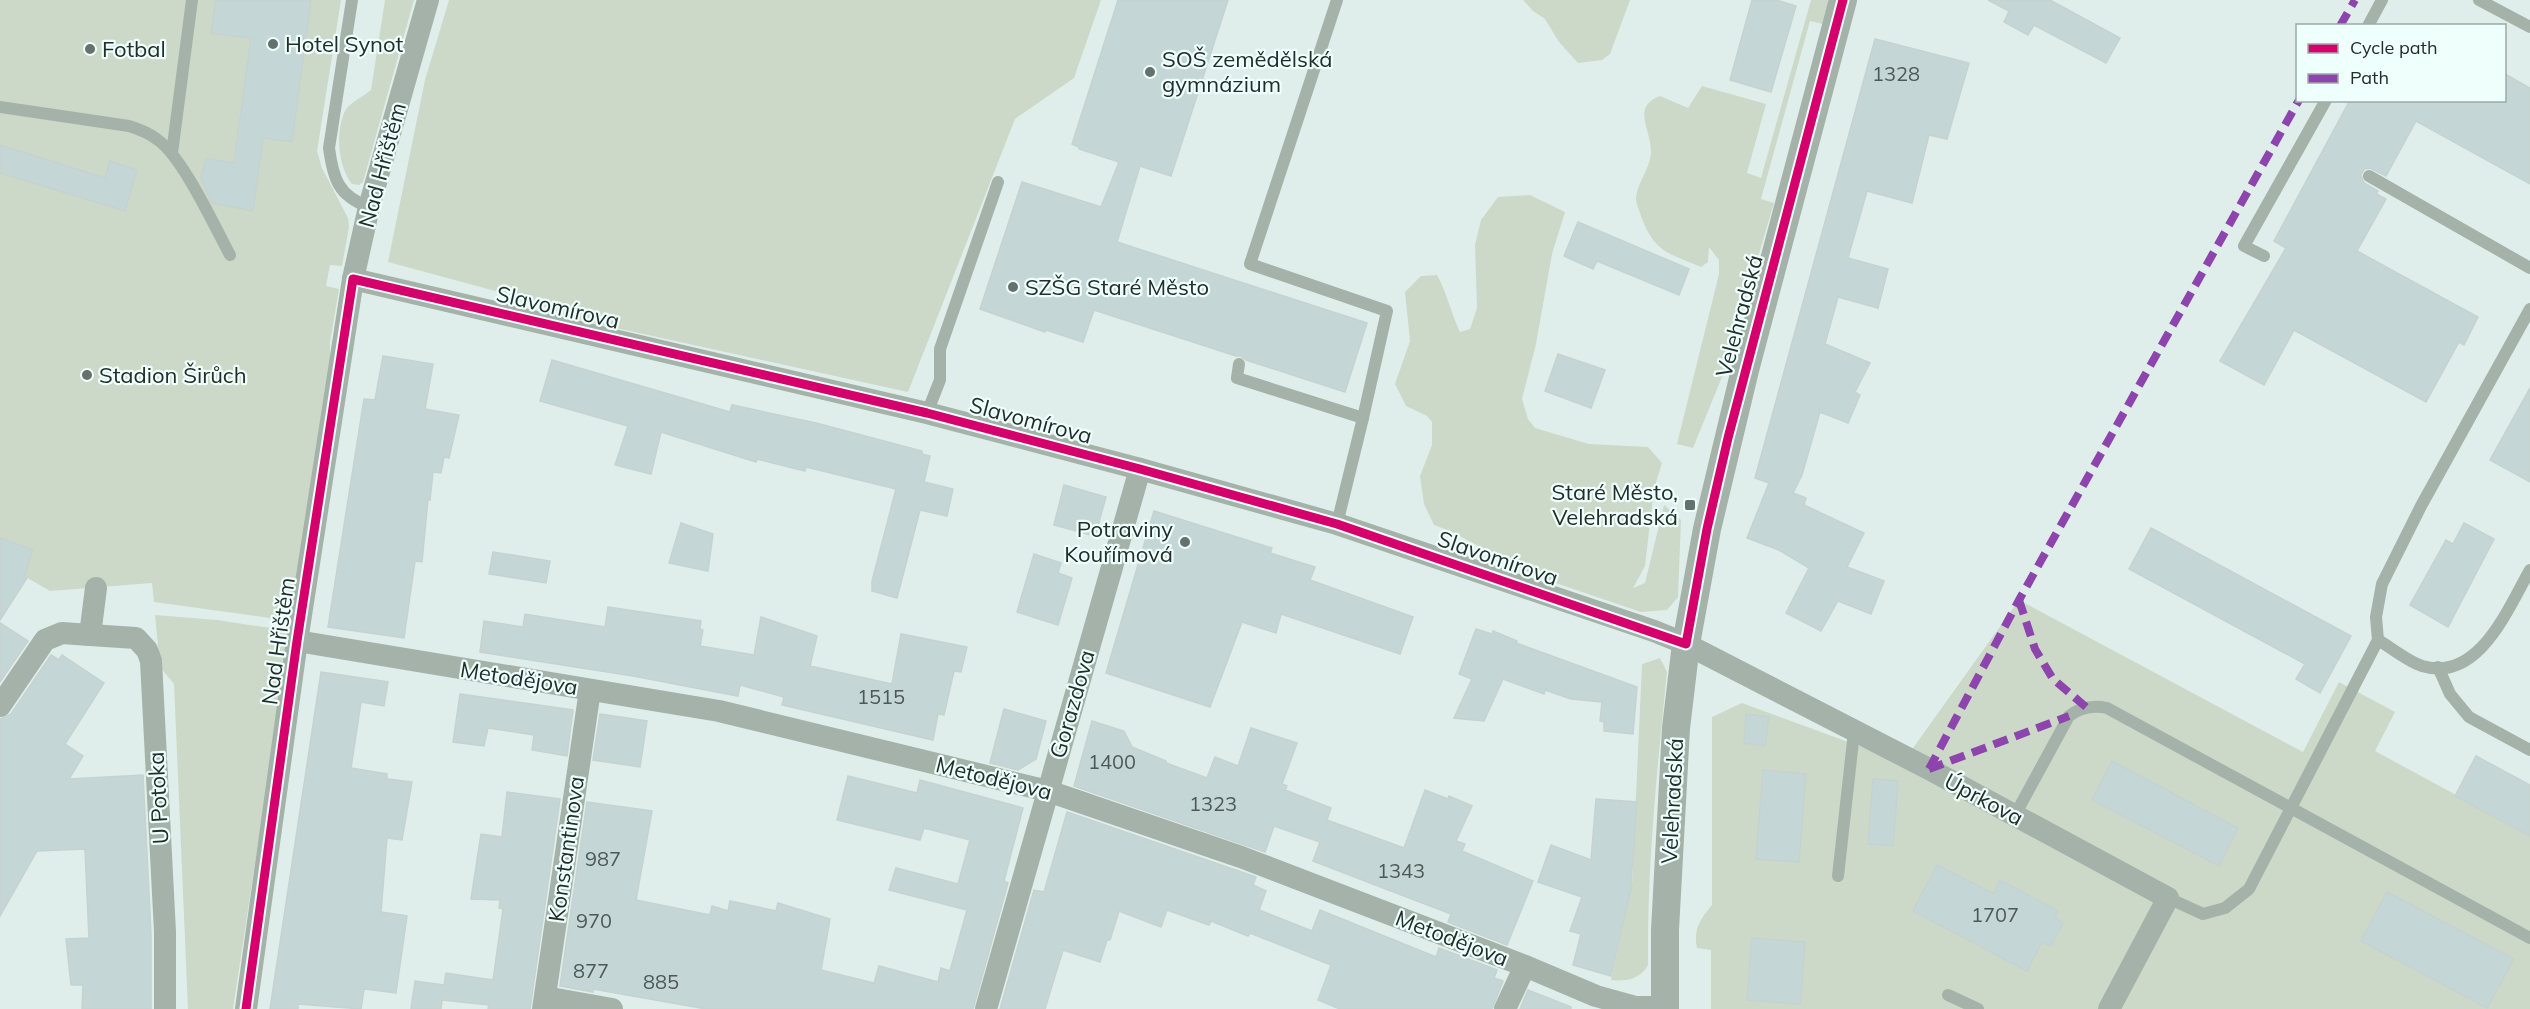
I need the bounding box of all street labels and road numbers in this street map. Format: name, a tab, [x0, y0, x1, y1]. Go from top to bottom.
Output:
street label: Nad Hřištěm	[352, 99, 412, 231]
street label: Velehradská	[1709, 252, 1769, 380]
street label: Slavomírova	[494, 279, 622, 335]
street label: Slavomírova	[967, 390, 1095, 450]
street label: Slavomírova	[1434, 524, 1562, 592]
street label: Nad Hřištěm	[255, 576, 301, 706]
street label: Gorazdova	[1043, 647, 1101, 761]
street label: Metodějova	[458, 655, 580, 701]
street label: Velehradská	[1655, 737, 1689, 865]
street label: Metodějova	[933, 750, 1055, 806]
street label: U Potoka	[142, 751, 174, 845]
street label: Úprkova	[1940, 767, 2028, 831]
street label: Konstantinova	[542, 774, 590, 924]
street label: Metodějova	[1392, 904, 1512, 972]

